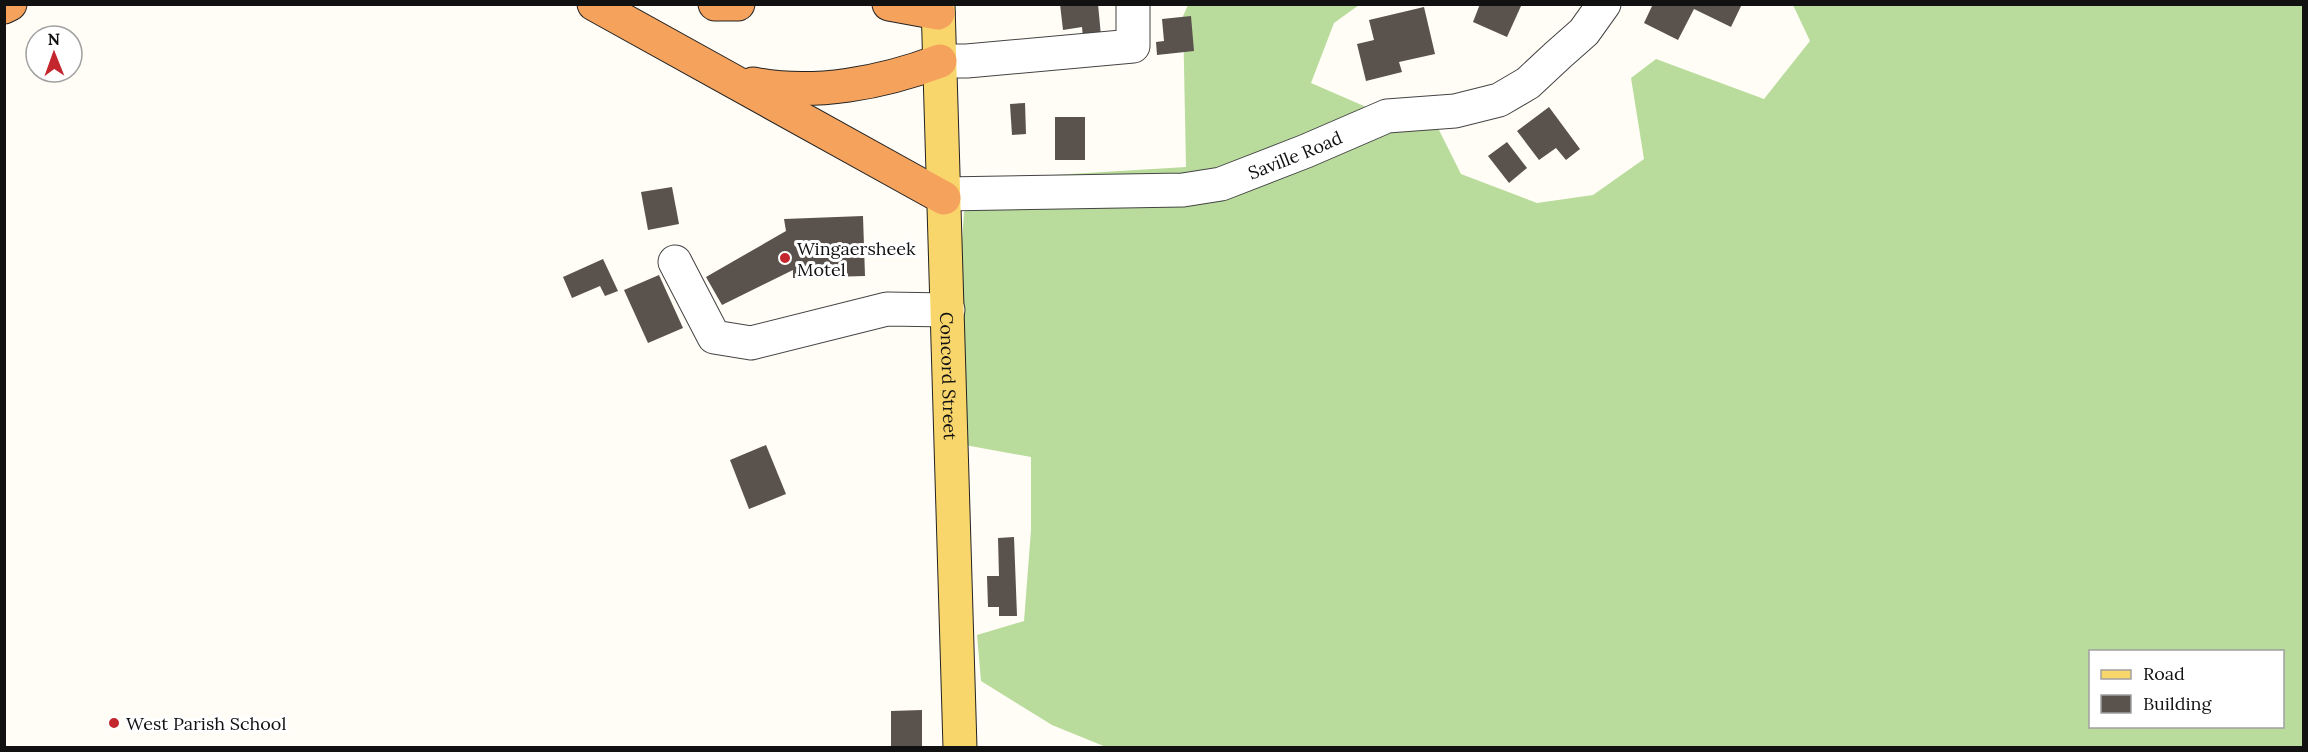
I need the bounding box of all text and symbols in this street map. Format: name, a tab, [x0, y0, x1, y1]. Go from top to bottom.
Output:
north arrow	[24, 24, 84, 84]
text: N	[47, 29, 60, 49]
street label: Saville Road	[1245, 125, 1346, 184]
place label: Wingaersheek Motel	[797, 237, 916, 281]
marker: Wingaersheek Motel	[778, 251, 792, 265]
street label: Concord Street	[936, 311, 962, 440]
legend	[2089, 650, 2284, 728]
text: Road	[2143, 662, 2185, 685]
text: Building	[2143, 692, 2213, 715]
place label: West Parish School	[126, 712, 286, 735]
marker: West Parish School	[107, 716, 121, 730]

